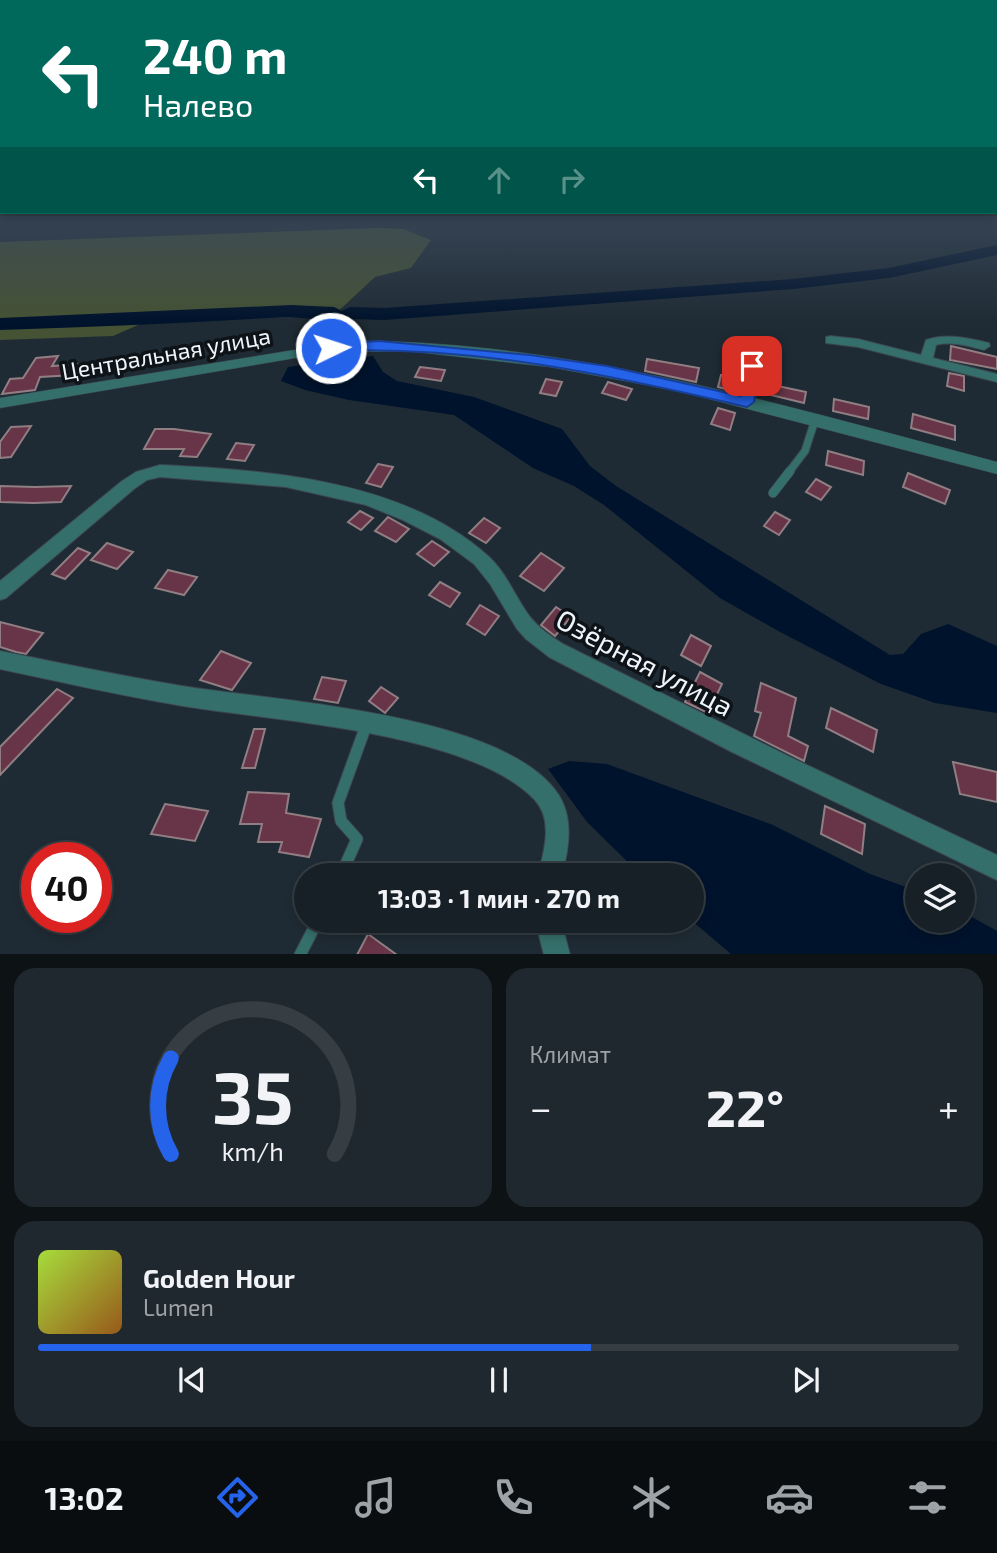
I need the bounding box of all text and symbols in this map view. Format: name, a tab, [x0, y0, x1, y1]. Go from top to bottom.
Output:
text: 240 m	[143, 25, 287, 84]
icon: left	[28, 28, 119, 119]
text: Налево	[143, 85, 253, 123]
icon: left	[407, 161, 445, 199]
icon: ahead	[480, 161, 518, 199]
icon: right	[553, 161, 591, 199]
position arrow	[294, 311, 368, 385]
street label: Центральная улица	[59, 321, 273, 386]
pin	[722, 336, 782, 396]
icon: arrive	[733, 347, 771, 385]
street label: Озёрная улица	[551, 601, 739, 723]
speed limit sign: 40	[21, 842, 112, 933]
map controls	[905, 863, 975, 933]
button: layers	[905, 863, 975, 933]
text: 13:03 · 1 мин · 270 m	[378, 882, 620, 913]
text: Климат	[530, 1040, 611, 1068]
text: 35	[212, 1051, 293, 1139]
text: 22°	[706, 1075, 784, 1137]
text: −	[530, 1084, 552, 1130]
text: +	[938, 1084, 959, 1130]
text: km/h	[222, 1135, 284, 1165]
text: Golden Hour	[143, 1262, 295, 1293]
text: Lumen	[143, 1293, 214, 1321]
icon: previous	[173, 1361, 211, 1399]
icon: pause	[480, 1361, 518, 1399]
icon: next	[787, 1361, 825, 1399]
icon: directions	[213, 1473, 262, 1522]
icon: music	[351, 1473, 400, 1522]
icon: phone	[489, 1473, 538, 1522]
icon: climate	[627, 1473, 676, 1522]
icon: car	[765, 1473, 814, 1522]
icon: filters	[903, 1473, 952, 1522]
text: 13:02	[45, 1478, 124, 1516]

